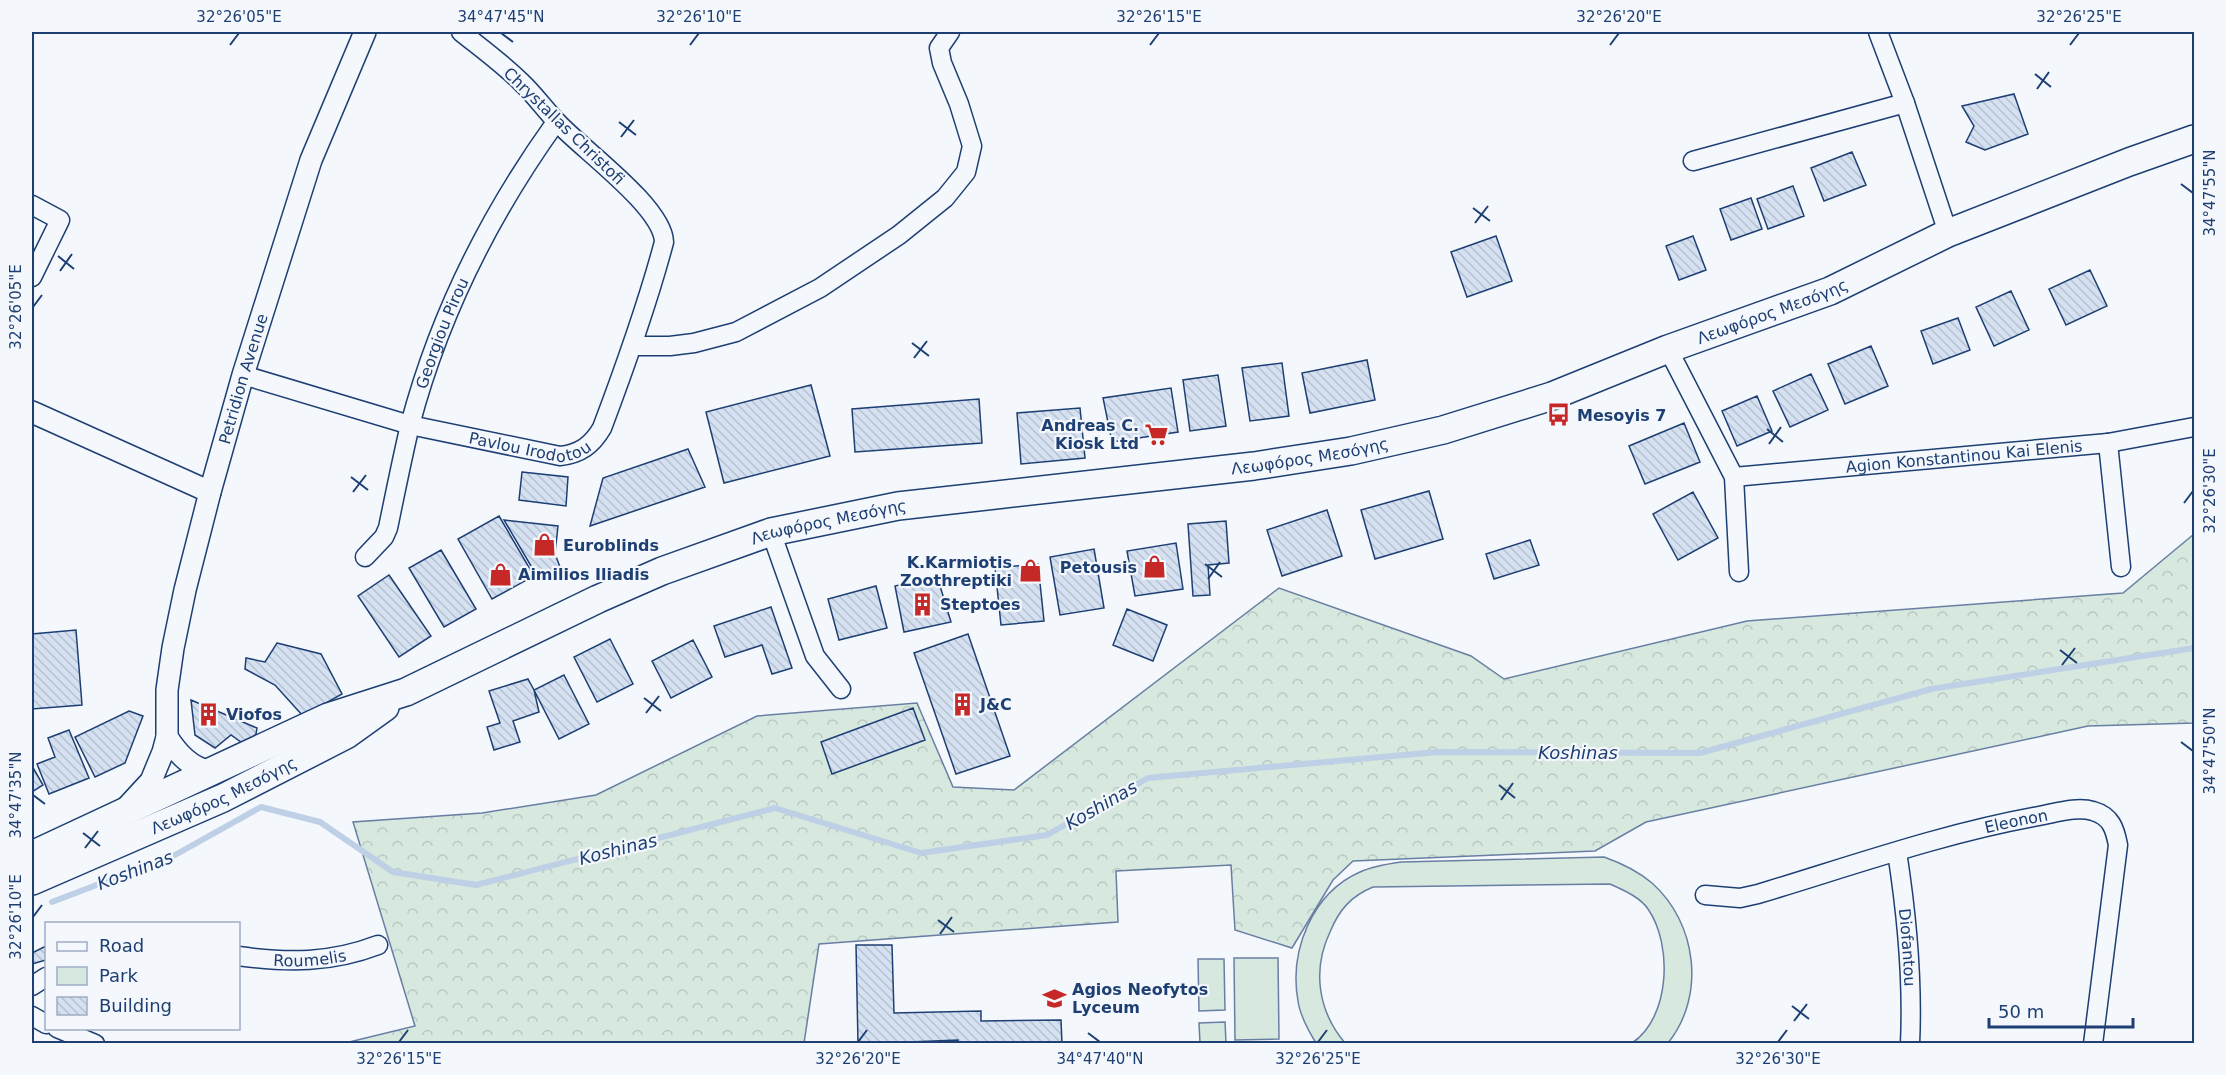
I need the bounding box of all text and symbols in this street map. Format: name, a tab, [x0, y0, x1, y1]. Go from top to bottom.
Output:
text: 32°26'05"E	[196, 8, 282, 26]
text: 34°47'45"N	[457, 8, 545, 26]
text: 32°26'10"E	[656, 8, 742, 26]
text: 32°26'15"E	[1116, 8, 1202, 26]
text: 32°26'20"E	[1576, 8, 1662, 26]
text: 32°26'25"E	[2036, 8, 2122, 26]
street label: Chrystallas Christofi	[500, 63, 628, 189]
text: 34°47'55"N	[2201, 149, 2219, 237]
text: 32°26'05"E	[7, 264, 25, 350]
street label: Georgiou Pirou	[412, 274, 472, 391]
street label: Λεωφόρος Μεσόγης	[1694, 274, 1851, 347]
street label: Petridion Avenue	[214, 311, 271, 446]
bus stop icon: Mesoyis 7	[1546, 402, 1572, 428]
place label: Mesoyis 7	[1577, 406, 1666, 425]
place label: Andreas C. Kiosk Ltd	[1041, 416, 1139, 453]
supermarket icon: Andreas C. Kiosk Ltd	[1144, 421, 1170, 447]
street label: Pavlou Irodotou	[467, 428, 595, 466]
street label: Λεωφόρος Μεσόγης	[1230, 433, 1390, 478]
street label: Agion Konstantinou Kai Elenis	[1845, 436, 2083, 476]
text: 32°26'30"E	[2201, 448, 2219, 534]
street label: Λεωφόρος Μεσόγης	[748, 496, 908, 548]
shop icon: Euroblinds	[532, 532, 558, 558]
place label: Euroblinds	[563, 536, 659, 555]
place label: K.Karmiotis Zoothreptiki	[900, 553, 1012, 590]
shop icon: Petousis	[1142, 554, 1168, 580]
shop icon: K.Karmiotis Zoothreptiki	[1017, 558, 1043, 584]
place label: Petousis	[1060, 558, 1137, 577]
shop icon: Aimilios Iliadis	[487, 561, 513, 587]
place label: Aimilios Iliadis	[518, 565, 649, 584]
building icon: Steptoes	[909, 591, 935, 617]
place label: Steptoes	[940, 595, 1021, 614]
building icon: J&C	[949, 691, 975, 717]
place label: J&C	[979, 695, 1012, 714]
building icon: Viofos	[195, 701, 221, 727]
place label: Viofos	[226, 705, 282, 724]
text: 34°47'50"N	[2201, 707, 2219, 795]
water label: Koshinas	[1538, 742, 1618, 763]
text: 34°47'35"N	[7, 751, 25, 839]
street label: Λεωφόρος Μεσόγης	[148, 752, 300, 838]
water label: Koshinas	[1061, 776, 1141, 834]
street label: Eleonon	[1983, 805, 2049, 837]
water label: Koshinas	[577, 829, 659, 869]
water label: Koshinas	[94, 846, 176, 894]
text: 32°26'10"E	[7, 874, 25, 960]
street label: Diofantou	[1895, 907, 1920, 987]
legend	[45, 922, 240, 1030]
text: Road	[99, 935, 144, 956]
street label: Roumelis	[273, 945, 348, 970]
text: Park	[99, 965, 138, 986]
place label: Agios Neofytos Lyceum	[1072, 980, 1208, 1017]
school or university icon: Agios Neofytos Lyceum	[1041, 985, 1067, 1011]
scale bar	[1989, 991, 2133, 1029]
text: Building	[99, 995, 172, 1016]
text: 50 m	[1998, 1001, 2044, 1022]
text: 32°26'15"E	[356, 1050, 442, 1068]
text: 32°26'20"E	[815, 1050, 901, 1068]
text: 34°47'40"N	[1056, 1050, 1144, 1068]
text: 32°26'25"E	[1275, 1050, 1361, 1068]
text: 32°26'30"E	[1735, 1050, 1821, 1068]

